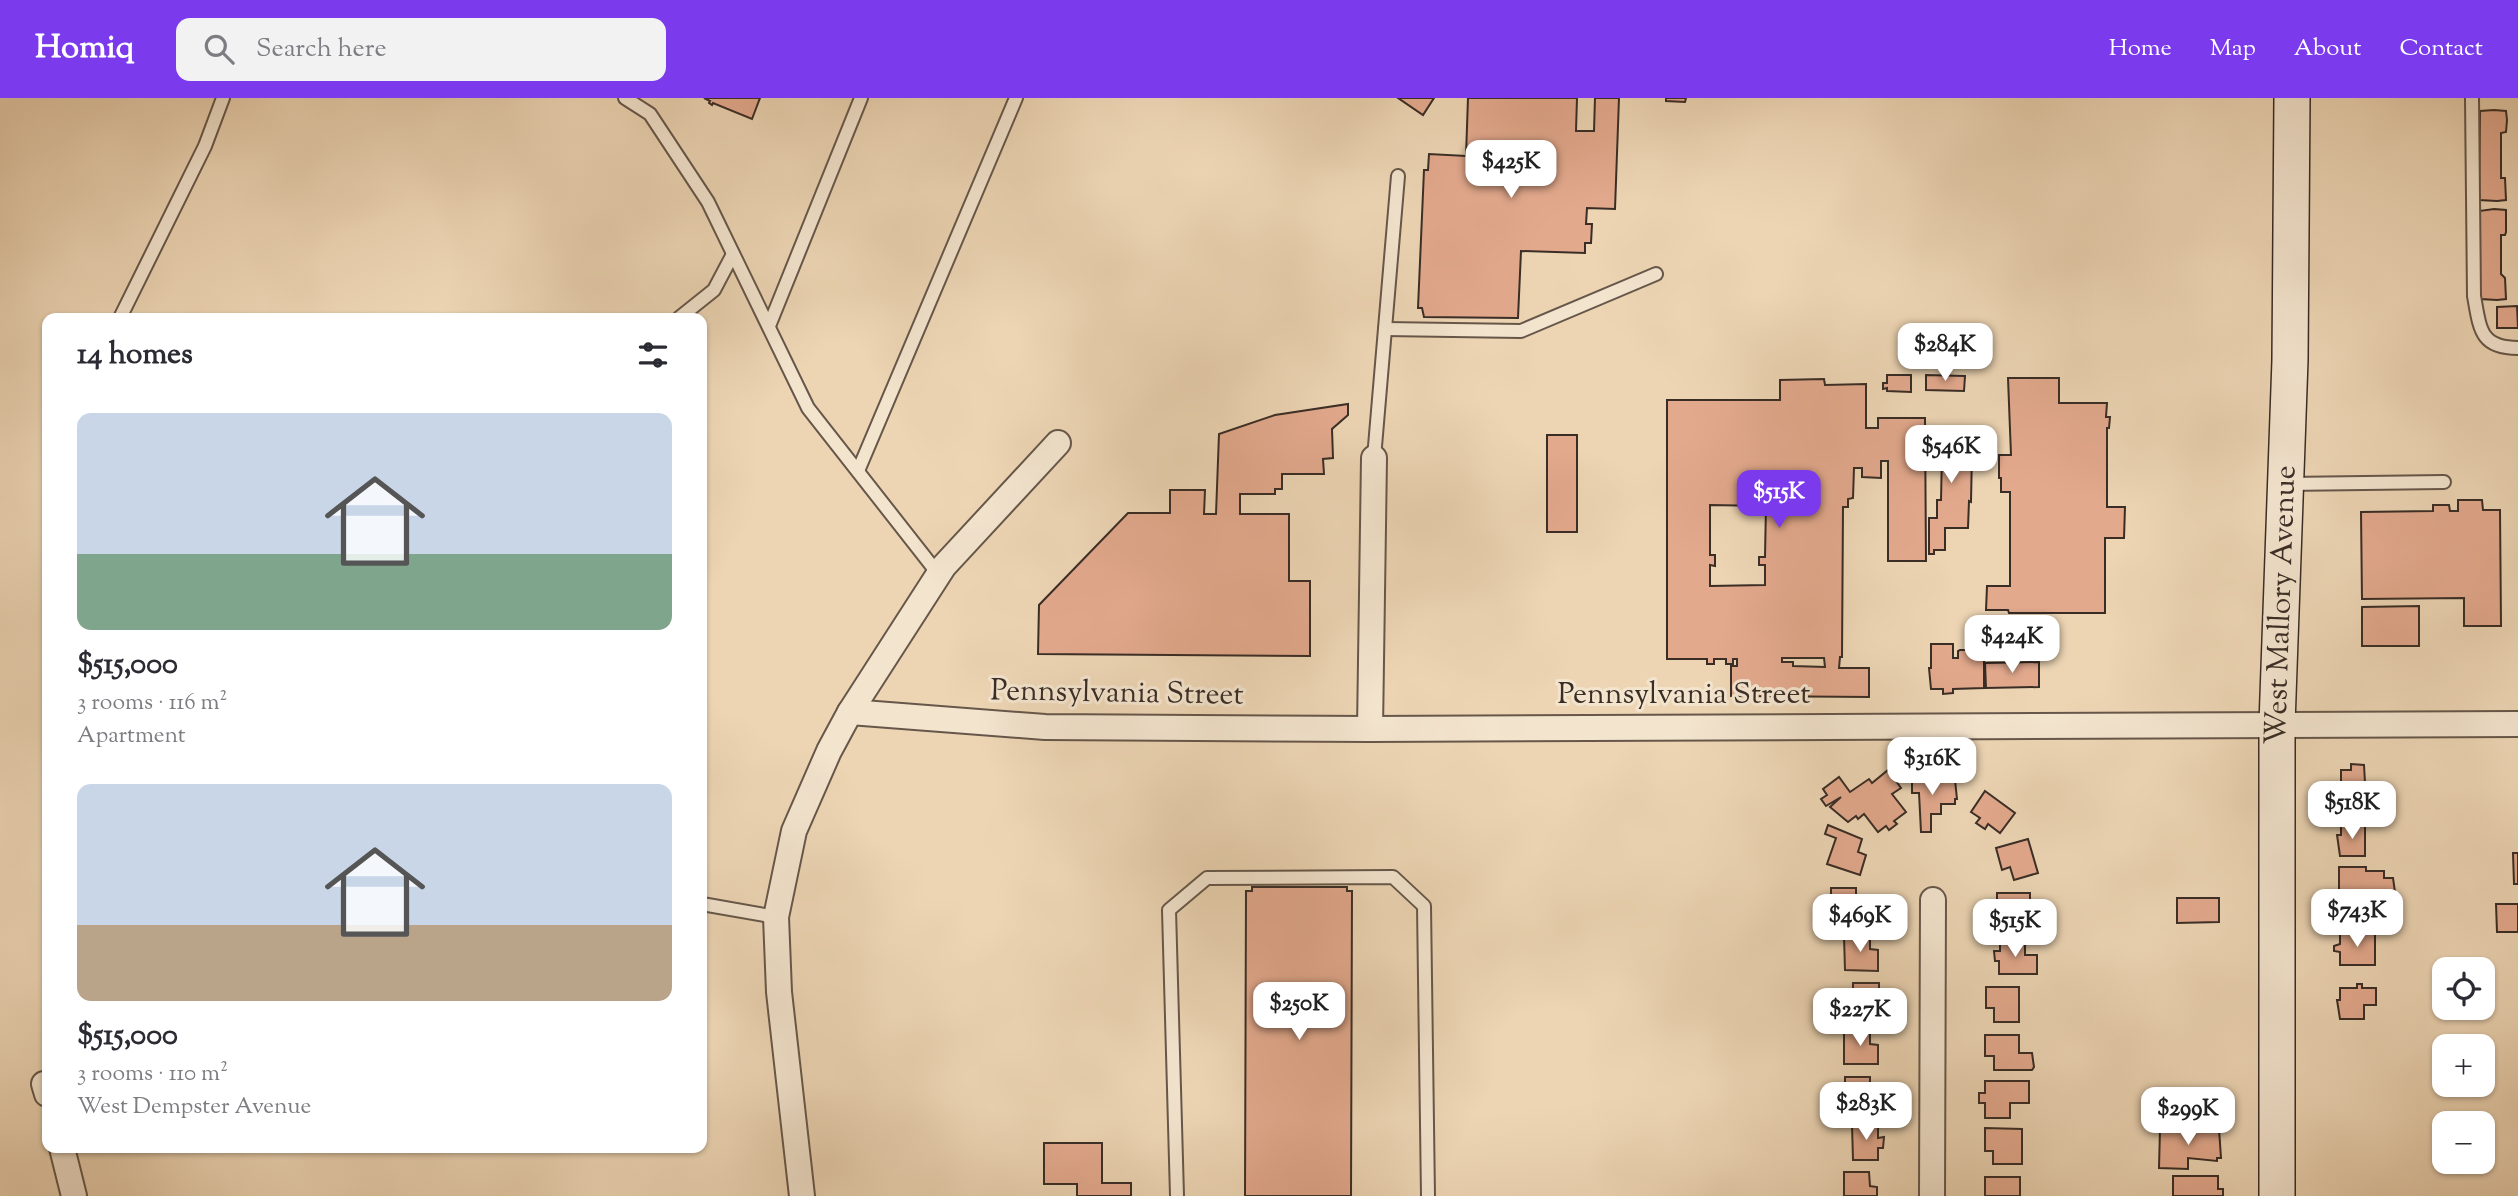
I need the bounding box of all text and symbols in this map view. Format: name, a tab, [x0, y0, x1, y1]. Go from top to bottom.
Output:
search box	[176, 18, 666, 81]
text: Homiq	[35, 25, 134, 73]
icon: search	[200, 30, 238, 68]
text: Search here	[256, 31, 387, 68]
text: Home	[2109, 32, 2172, 66]
text: Map	[2210, 32, 2256, 66]
text: About	[2294, 32, 2361, 66]
text: Contact	[2399, 32, 2483, 66]
pin: $425K	[1462, 140, 1560, 200]
text: $425K	[1481, 146, 1541, 179]
pin: $284K	[1896, 324, 1994, 383]
text: $284K	[1914, 329, 1976, 362]
text: 14 homes	[77, 334, 193, 377]
icon: filters	[634, 336, 672, 374]
pin: $546K	[1902, 426, 2000, 485]
text: $546K	[1921, 431, 1981, 464]
icon: home	[312, 458, 438, 584]
street label: West Mallory Avenue	[2256, 464, 2308, 746]
pin: $515K	[1730, 470, 1828, 530]
text: $515K	[1753, 476, 1805, 509]
pin: $424K	[1963, 616, 2061, 675]
text: $424K	[1981, 621, 2043, 654]
text: $515,000	[77, 644, 178, 687]
street label: Pennsylvania Street	[990, 670, 1244, 718]
street label: Pennsylvania Street	[1557, 674, 1811, 717]
text: 3 rooms · 116 m²	[77, 687, 227, 720]
text: Apartment	[77, 720, 186, 753]
pin: $316K	[1883, 738, 1981, 797]
text: $316K	[1903, 743, 1961, 776]
pin: $518K	[2303, 782, 2401, 841]
text: $518K	[2324, 787, 2380, 820]
icon: home	[312, 829, 438, 955]
pin: $743K	[2308, 890, 2406, 949]
pin: $469K	[1811, 894, 1909, 954]
text: $743K	[2327, 895, 2387, 928]
text: $469K	[1829, 900, 1891, 933]
pin: $515K	[1966, 900, 2064, 959]
text: $515K	[1989, 905, 2041, 938]
map controls	[2432, 957, 2495, 1174]
button: locate	[2432, 957, 2495, 1020]
pin: $250K	[1250, 982, 1348, 1042]
text: $250K	[1269, 988, 1329, 1021]
pin: $227K	[1811, 988, 1909, 1048]
text: $227K	[1829, 994, 1891, 1027]
text: $515,000	[77, 1015, 178, 1058]
button: +	[2432, 1034, 2495, 1097]
text: 3 rooms · 110 m²	[77, 1058, 228, 1091]
pin: $283K	[1817, 1082, 1915, 1142]
text: $283K	[1836, 1088, 1896, 1121]
pin: $299K	[2139, 1088, 2237, 1147]
text: West Dempster Avenue	[77, 1091, 311, 1124]
text: $299K	[2157, 1093, 2219, 1126]
button: −	[2432, 1111, 2495, 1174]

